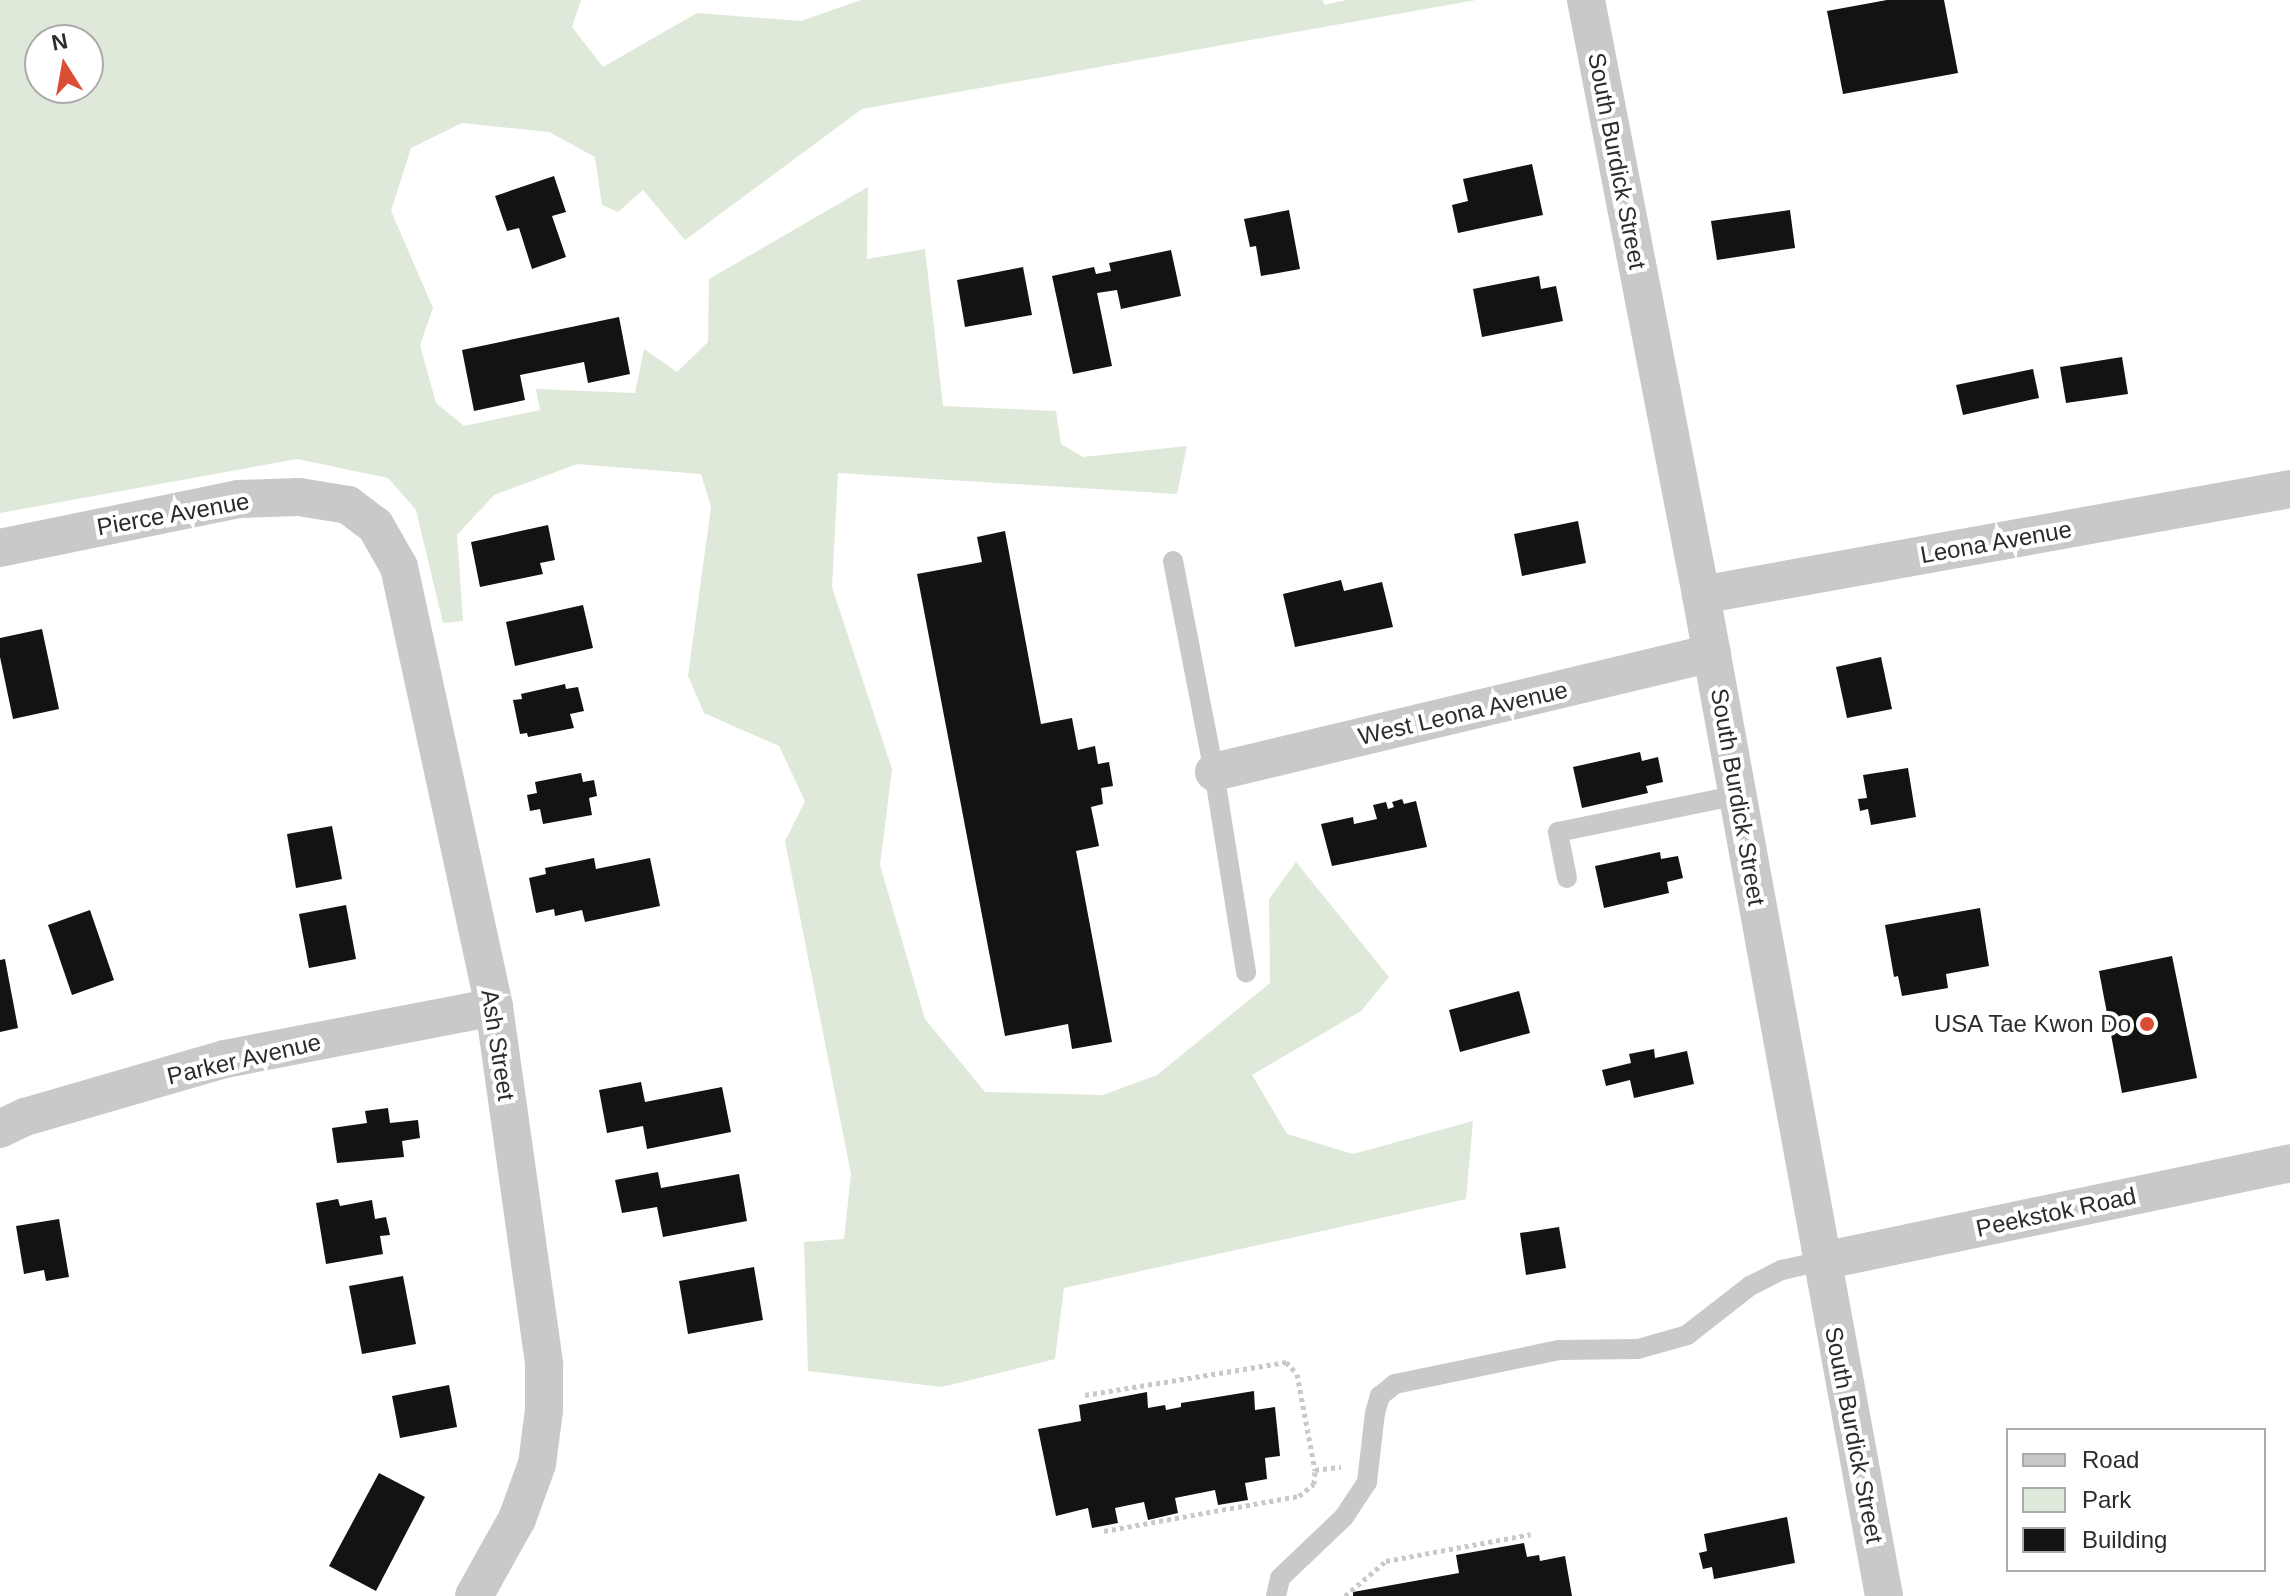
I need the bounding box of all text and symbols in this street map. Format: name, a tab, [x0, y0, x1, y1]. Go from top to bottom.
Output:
north arrow	[24, 24, 104, 104]
text: N	[50, 28, 70, 56]
street label: South Burdick Street	[1582, 50, 1652, 272]
street label: Pierce Avenue	[94, 486, 252, 542]
street label: Leona Avenue	[1917, 514, 2075, 570]
street label: West Leona Avenue	[1355, 675, 1571, 751]
street label: South Burdick Street	[1705, 686, 1771, 908]
street label: Ash Street	[475, 987, 521, 1103]
place label: USA Tae Kwon Do	[1932, 1010, 2131, 1038]
marker: USA Tae Kwon Do	[2138, 1015, 2156, 1033]
street label: Parker Avenue	[164, 1027, 324, 1091]
street label: Peekstok Road	[1973, 1181, 2139, 1243]
street label: South Burdick Street	[1819, 1324, 1889, 1546]
legend	[2006, 1428, 2266, 1572]
text: Road	[2082, 1446, 2139, 1473]
text: Park	[2082, 1486, 2131, 1513]
text: Building	[2082, 1526, 2167, 1553]

